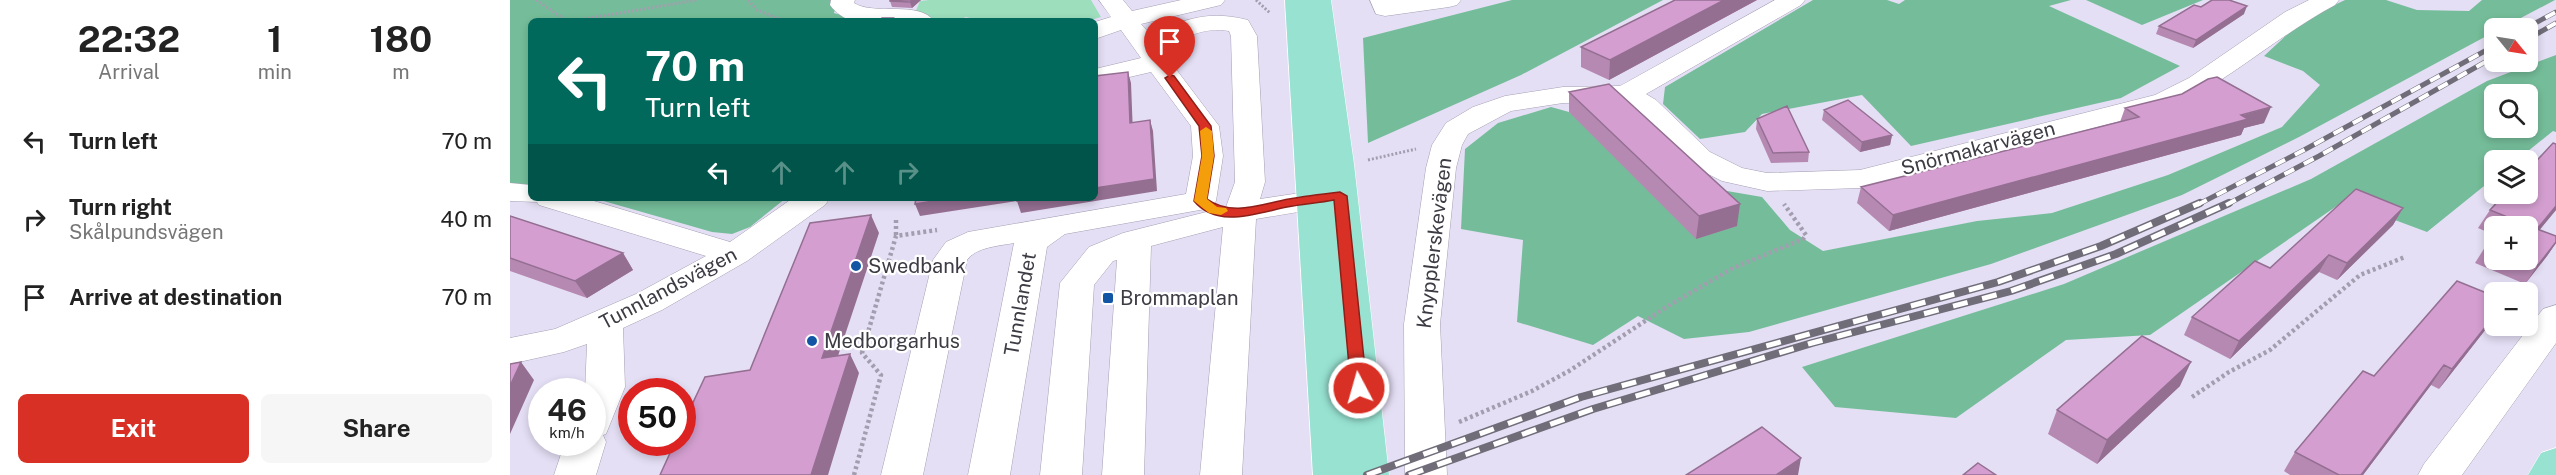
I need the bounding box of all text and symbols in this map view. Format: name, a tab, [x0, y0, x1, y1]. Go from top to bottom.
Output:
pin	[1144, 16, 1195, 78]
text: 22:32	[78, 18, 180, 60]
text: 1	[267, 18, 283, 60]
text: 180	[370, 18, 432, 60]
north arrow	[2484, 18, 2538, 72]
map controls	[2484, 18, 2538, 336]
icon: arrive	[1153, 25, 1186, 58]
text: 70 m	[645, 41, 745, 90]
icon: left	[546, 42, 624, 120]
text: Arrival	[98, 60, 160, 84]
text: min	[258, 60, 292, 84]
text: m	[392, 60, 410, 84]
button: search	[2484, 84, 2538, 138]
text: Turn left	[645, 91, 751, 123]
street label: Snörmakarvägen	[1898, 116, 2058, 180]
icon: left	[18, 125, 51, 158]
text: Turn left	[69, 128, 158, 154]
text: 70 m	[441, 128, 492, 154]
button: layers	[2484, 150, 2538, 204]
icon: left	[702, 156, 735, 189]
icon: ahead	[765, 156, 798, 189]
icon: ahead	[828, 156, 861, 189]
icon: right	[891, 156, 924, 189]
street label: Knypplerskevägen	[1412, 156, 1456, 330]
text: Turn right	[69, 194, 172, 220]
icon: right	[18, 203, 51, 236]
text: 40 m	[440, 206, 492, 232]
button: +	[2484, 216, 2538, 270]
text: Skålpundsvägen	[69, 220, 223, 244]
street label: Tunnlandsvägen	[595, 242, 741, 334]
street label: Tunnlandet	[999, 250, 1041, 358]
place label: Swedbank	[868, 254, 966, 278]
marker: Swedbank	[849, 259, 863, 273]
icon: arrive	[18, 281, 51, 314]
button: −	[2484, 282, 2538, 336]
text: Arrive at destination	[69, 284, 282, 310]
text: 70 m	[441, 284, 492, 310]
place label: Brommaplan	[1120, 286, 1238, 310]
marker: Brommaplan	[1101, 291, 1115, 305]
place label: Medborgarhus	[824, 329, 960, 353]
marker: Medborgarhus	[805, 334, 819, 348]
position arrow	[1327, 356, 1391, 420]
speed limit sign: 50	[618, 378, 696, 456]
text: 46	[547, 392, 587, 428]
button: Exit	[18, 394, 249, 463]
button: Share	[261, 394, 492, 463]
text: km/h	[549, 424, 585, 441]

